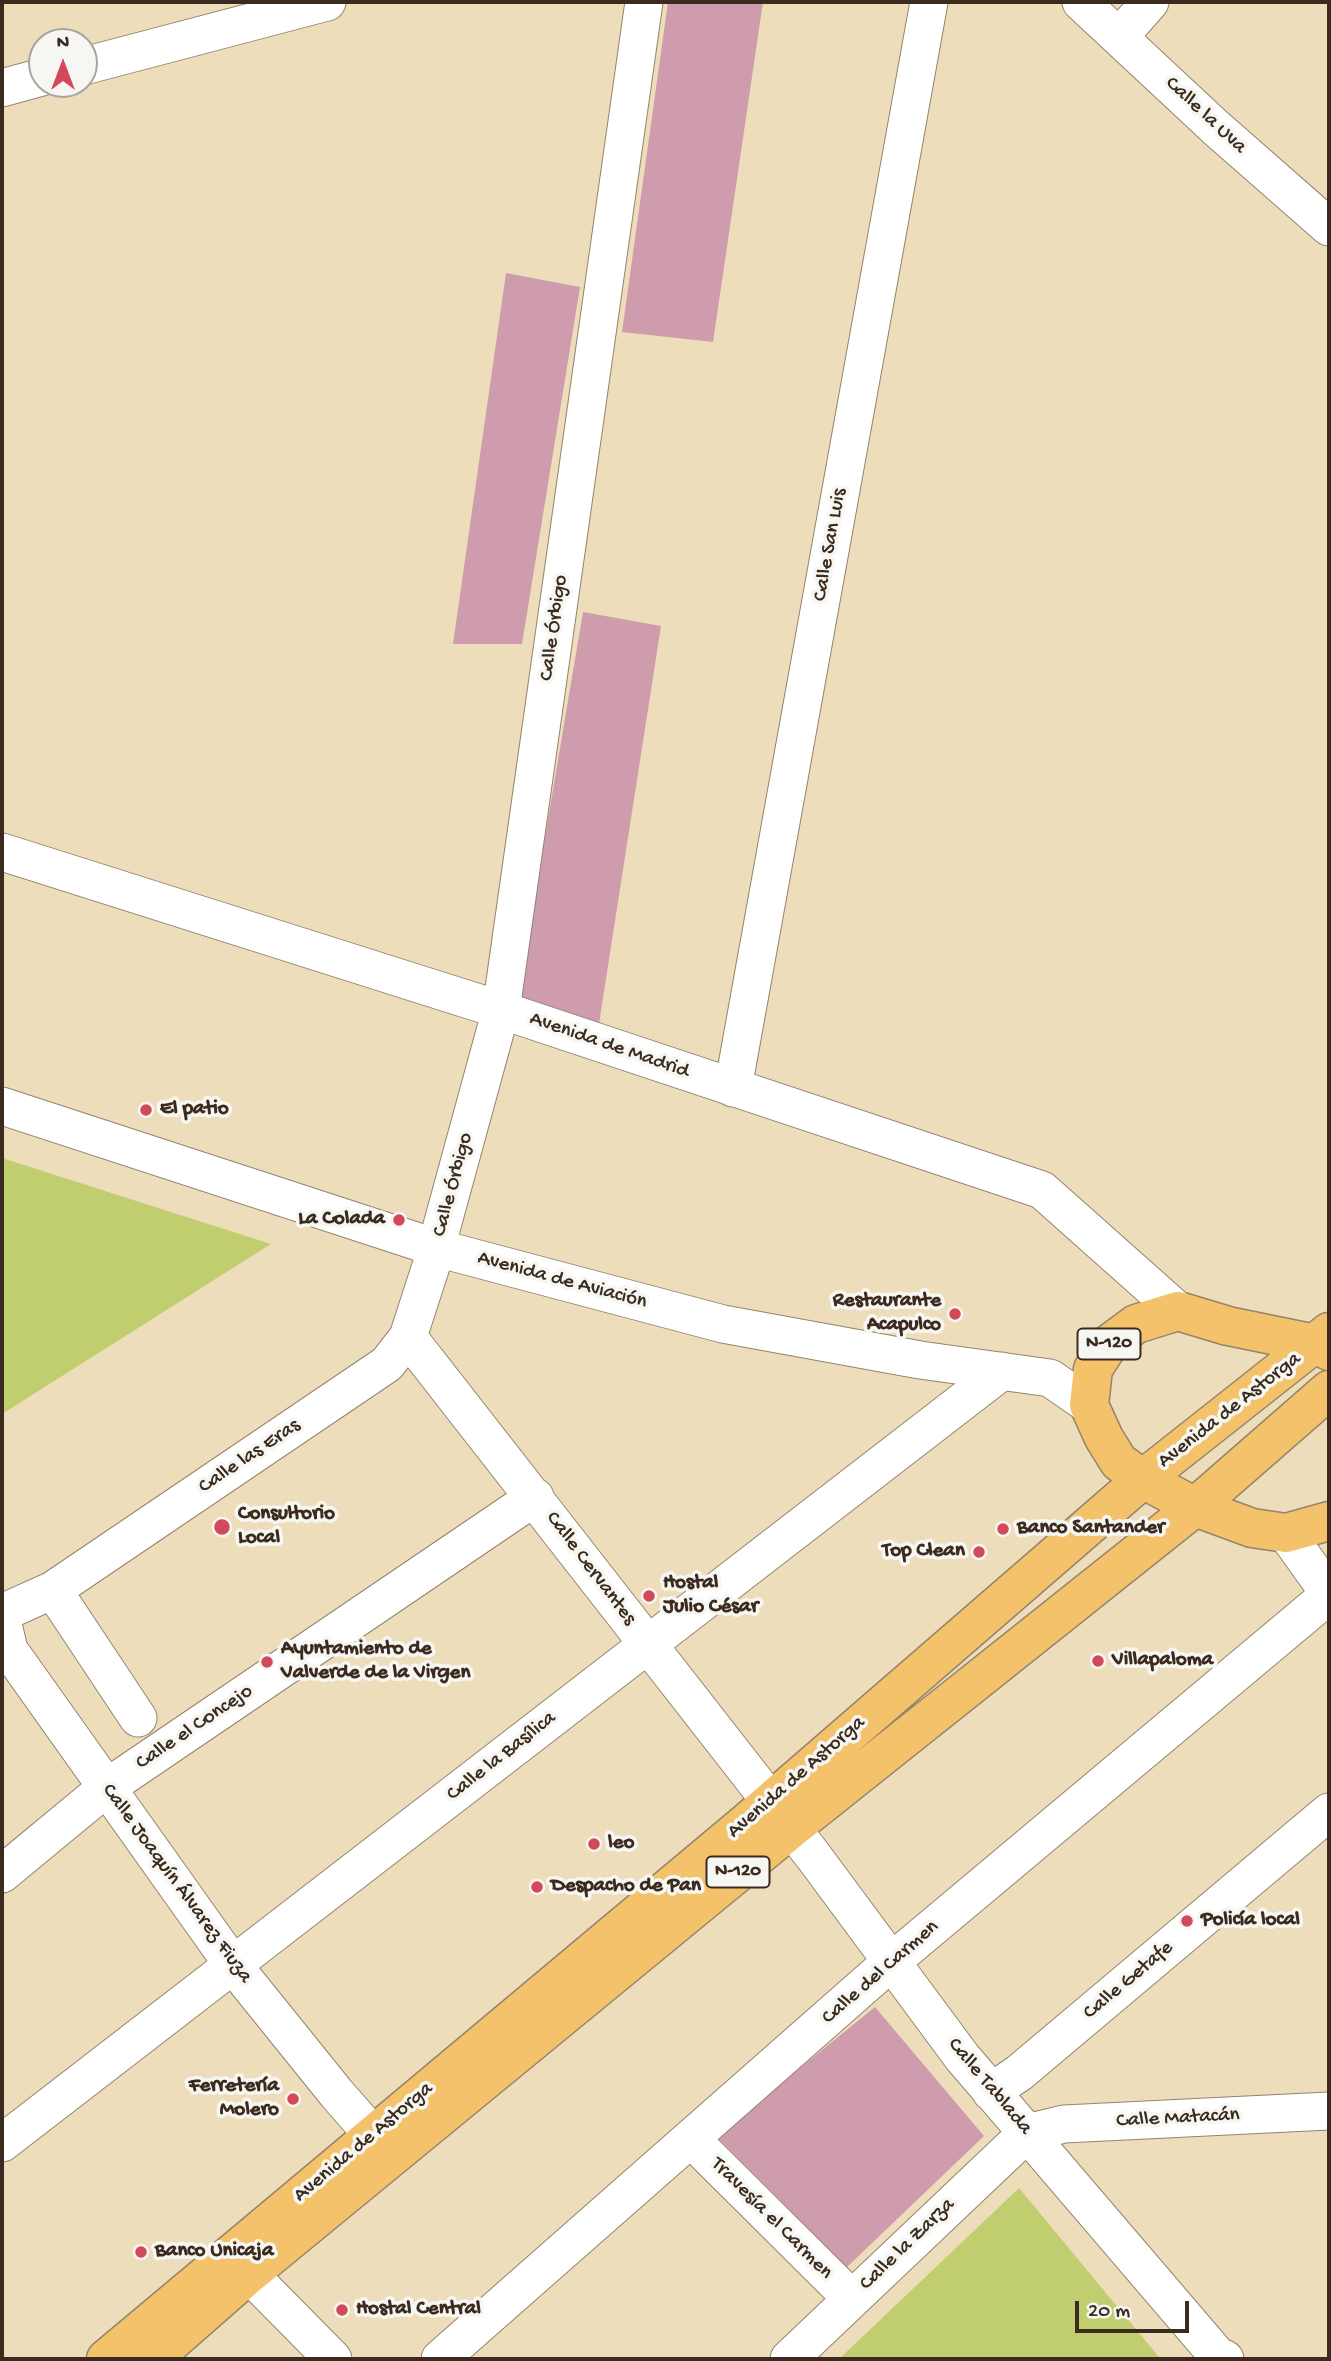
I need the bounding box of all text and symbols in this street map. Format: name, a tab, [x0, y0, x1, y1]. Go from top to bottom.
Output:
north arrow	[28, 28, 98, 98]
text: N	[57, 32, 69, 55]
street label: Calle la Uva	[1159, 72, 1251, 160]
street label: Calle San Luis	[809, 487, 853, 603]
street label: Calle Órbigo	[535, 573, 575, 683]
street label: Avenida de Madrid	[526, 1007, 692, 1085]
place label: El patio	[160, 1097, 229, 1123]
marker: El patio	[138, 1102, 154, 1118]
street label: Calle Órbigo	[428, 1130, 480, 1240]
place label: La Colada	[298, 1207, 385, 1233]
marker: La Colada	[391, 1212, 407, 1228]
street label: Avenida de Aviación	[474, 1246, 650, 1316]
place label: Restaurante Acapulco	[833, 1289, 941, 1339]
marker: Restaurante Acapulco	[947, 1306, 963, 1322]
road number: N-120	[1078, 1328, 1140, 1360]
street label: Avenida de Astorga	[1153, 1347, 1307, 1475]
street label: Calle las Eras	[194, 1414, 306, 1500]
place label: Consultorio Local	[238, 1502, 335, 1552]
street label: Calle Cervantes	[539, 1507, 641, 1631]
place label: Banco Santander	[1017, 1516, 1165, 1542]
marker: Consultorio Local	[212, 1517, 232, 1537]
marker: Banco Santander	[995, 1521, 1011, 1537]
place label: Top Clean	[882, 1539, 965, 1565]
marker: Top Clean	[971, 1544, 987, 1560]
place label: Hostal Julio César	[663, 1571, 758, 1621]
marker: Hostal Julio César	[641, 1588, 657, 1604]
place label: Ayuntamiento de Valverde de la Virgen	[281, 1637, 470, 1687]
place label: Villapaloma	[1112, 1648, 1213, 1674]
marker: Villapaloma	[1090, 1653, 1106, 1669]
marker: Ayuntamiento de Valverde de la Virgen	[259, 1654, 275, 1670]
street label: Calle el Concejo	[132, 1680, 258, 1776]
street label: Calle la Basílica	[442, 1706, 562, 1808]
street label: Avenida de Astorga	[723, 1711, 871, 1845]
street label: Calle Joaquín Álvarez Fiuza	[95, 1779, 257, 1989]
place label: leo	[608, 1831, 634, 1857]
marker: leo	[586, 1836, 602, 1852]
road number: N-120	[706, 1856, 770, 1888]
place label: Despacho de Pan	[551, 1874, 701, 1900]
marker: Despacho de Pan	[529, 1879, 545, 1895]
place label: Policía local	[1201, 1908, 1300, 1934]
marker: Policía local	[1179, 1913, 1195, 1929]
street label: Calle del Carmen	[817, 1915, 945, 2031]
street label: Calle Getafe	[1079, 1936, 1179, 2026]
street label: Calle Tablada	[941, 2033, 1037, 2141]
place label: Ferretería Molero	[189, 2074, 279, 2124]
street label: Avenida de Astorga	[289, 2077, 439, 2209]
marker: Ferretería Molero	[285, 2091, 301, 2107]
street label: Calle Matacán	[1116, 2103, 1240, 2135]
street label: Travesía el Carmen	[705, 2153, 837, 2285]
street label: Calle la Zarza	[855, 2193, 961, 2297]
place label: Banco Unicaja	[155, 2239, 274, 2265]
marker: Banco Unicaja	[133, 2244, 149, 2260]
scale bar	[1079, 2288, 1193, 2332]
place label: Hostal Central	[356, 2297, 481, 2323]
text: 20 m	[1088, 2300, 1130, 2325]
marker: Hostal Central	[334, 2302, 350, 2318]

